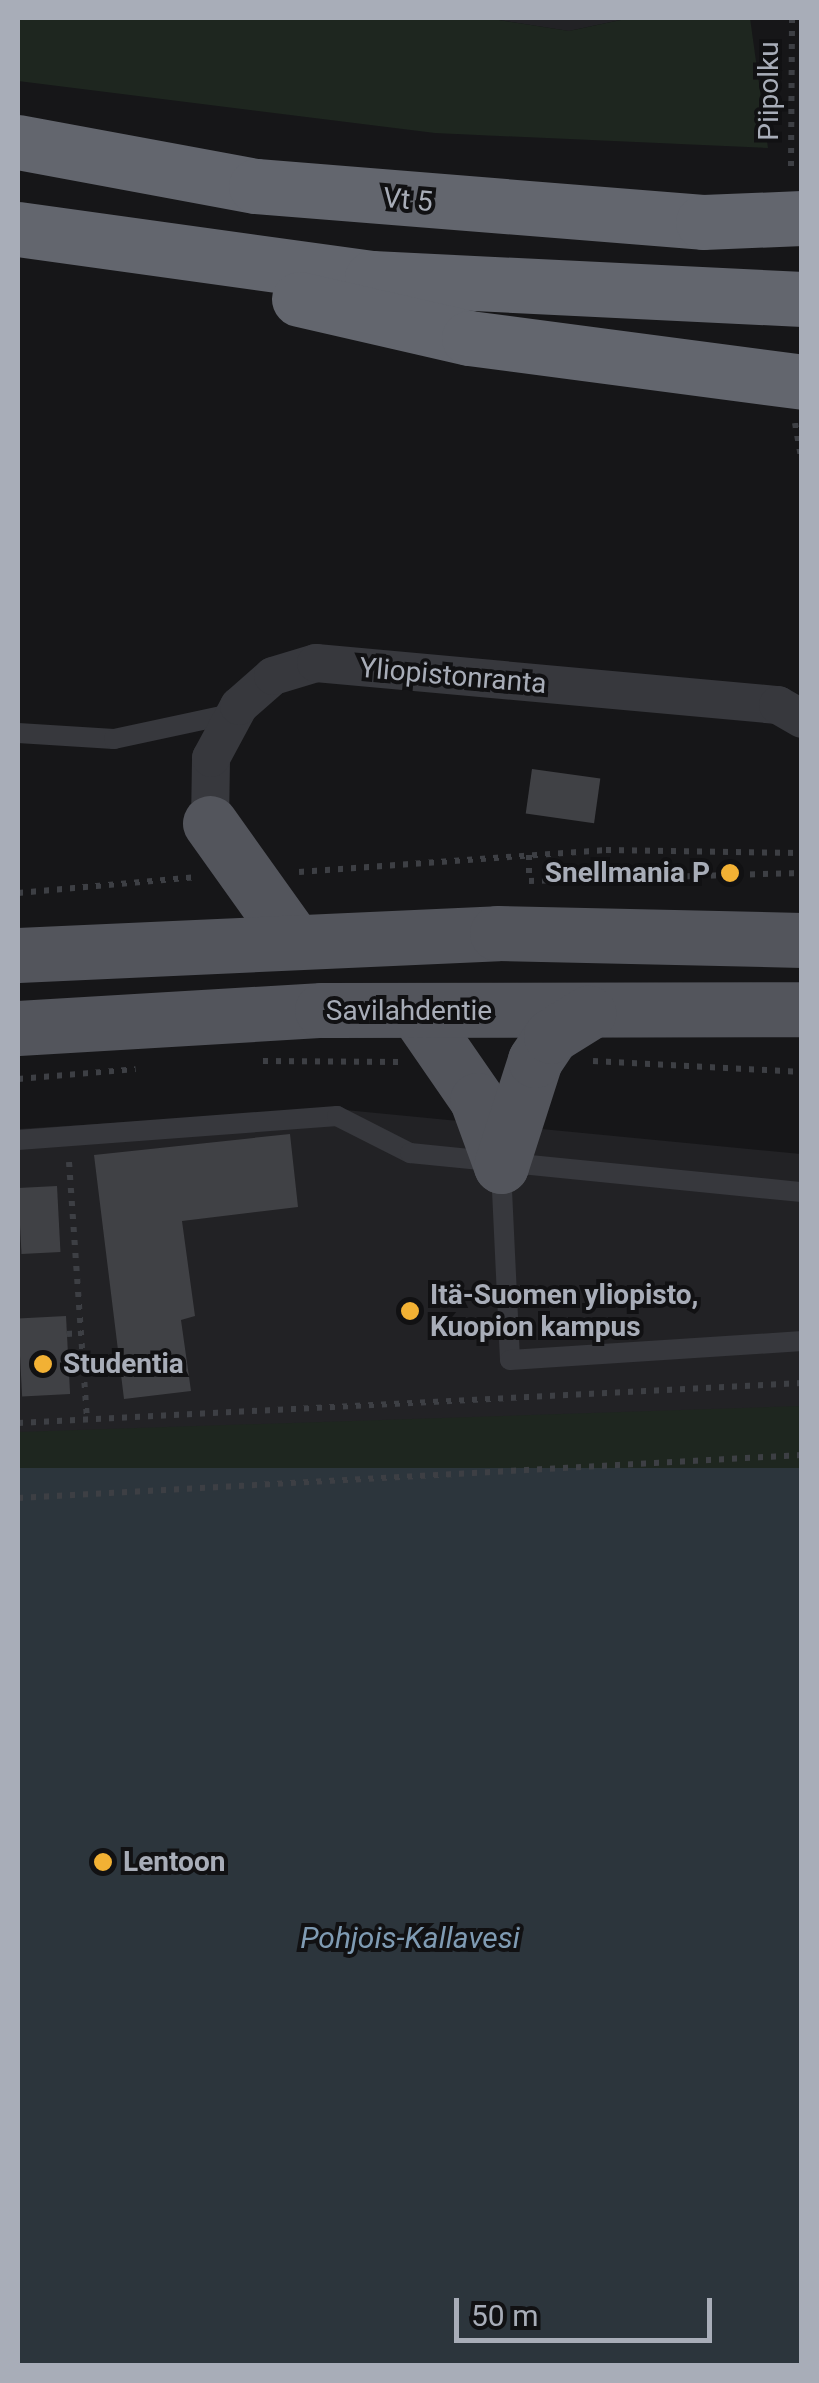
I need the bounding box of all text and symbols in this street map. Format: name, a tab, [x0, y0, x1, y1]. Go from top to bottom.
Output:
street label: Piipolku	[752, 41, 786, 141]
street label: Vt 5	[382, 181, 434, 219]
street label: Yliopistonranta	[358, 651, 548, 701]
place label: Snellmania P	[545, 856, 710, 890]
marker: Snellmania P	[719, 862, 741, 884]
street label: Savilahdentie	[326, 994, 492, 1028]
place label: Itä-Suomen yliopisto, Kuopion kampus	[430, 1278, 699, 1344]
marker: Itä-Suomen yliopisto, Kuopion kampus	[399, 1300, 421, 1322]
place label: Studentia	[63, 1347, 184, 1381]
marker: Studentia	[32, 1353, 54, 1375]
place label: Lentoon	[123, 1845, 225, 1879]
marker: Lentoon	[92, 1851, 114, 1873]
water label: Pohjois-Kallavesi	[300, 1920, 520, 1956]
scale bar	[459, 2278, 716, 2340]
text: 50 m	[471, 2298, 538, 2333]

